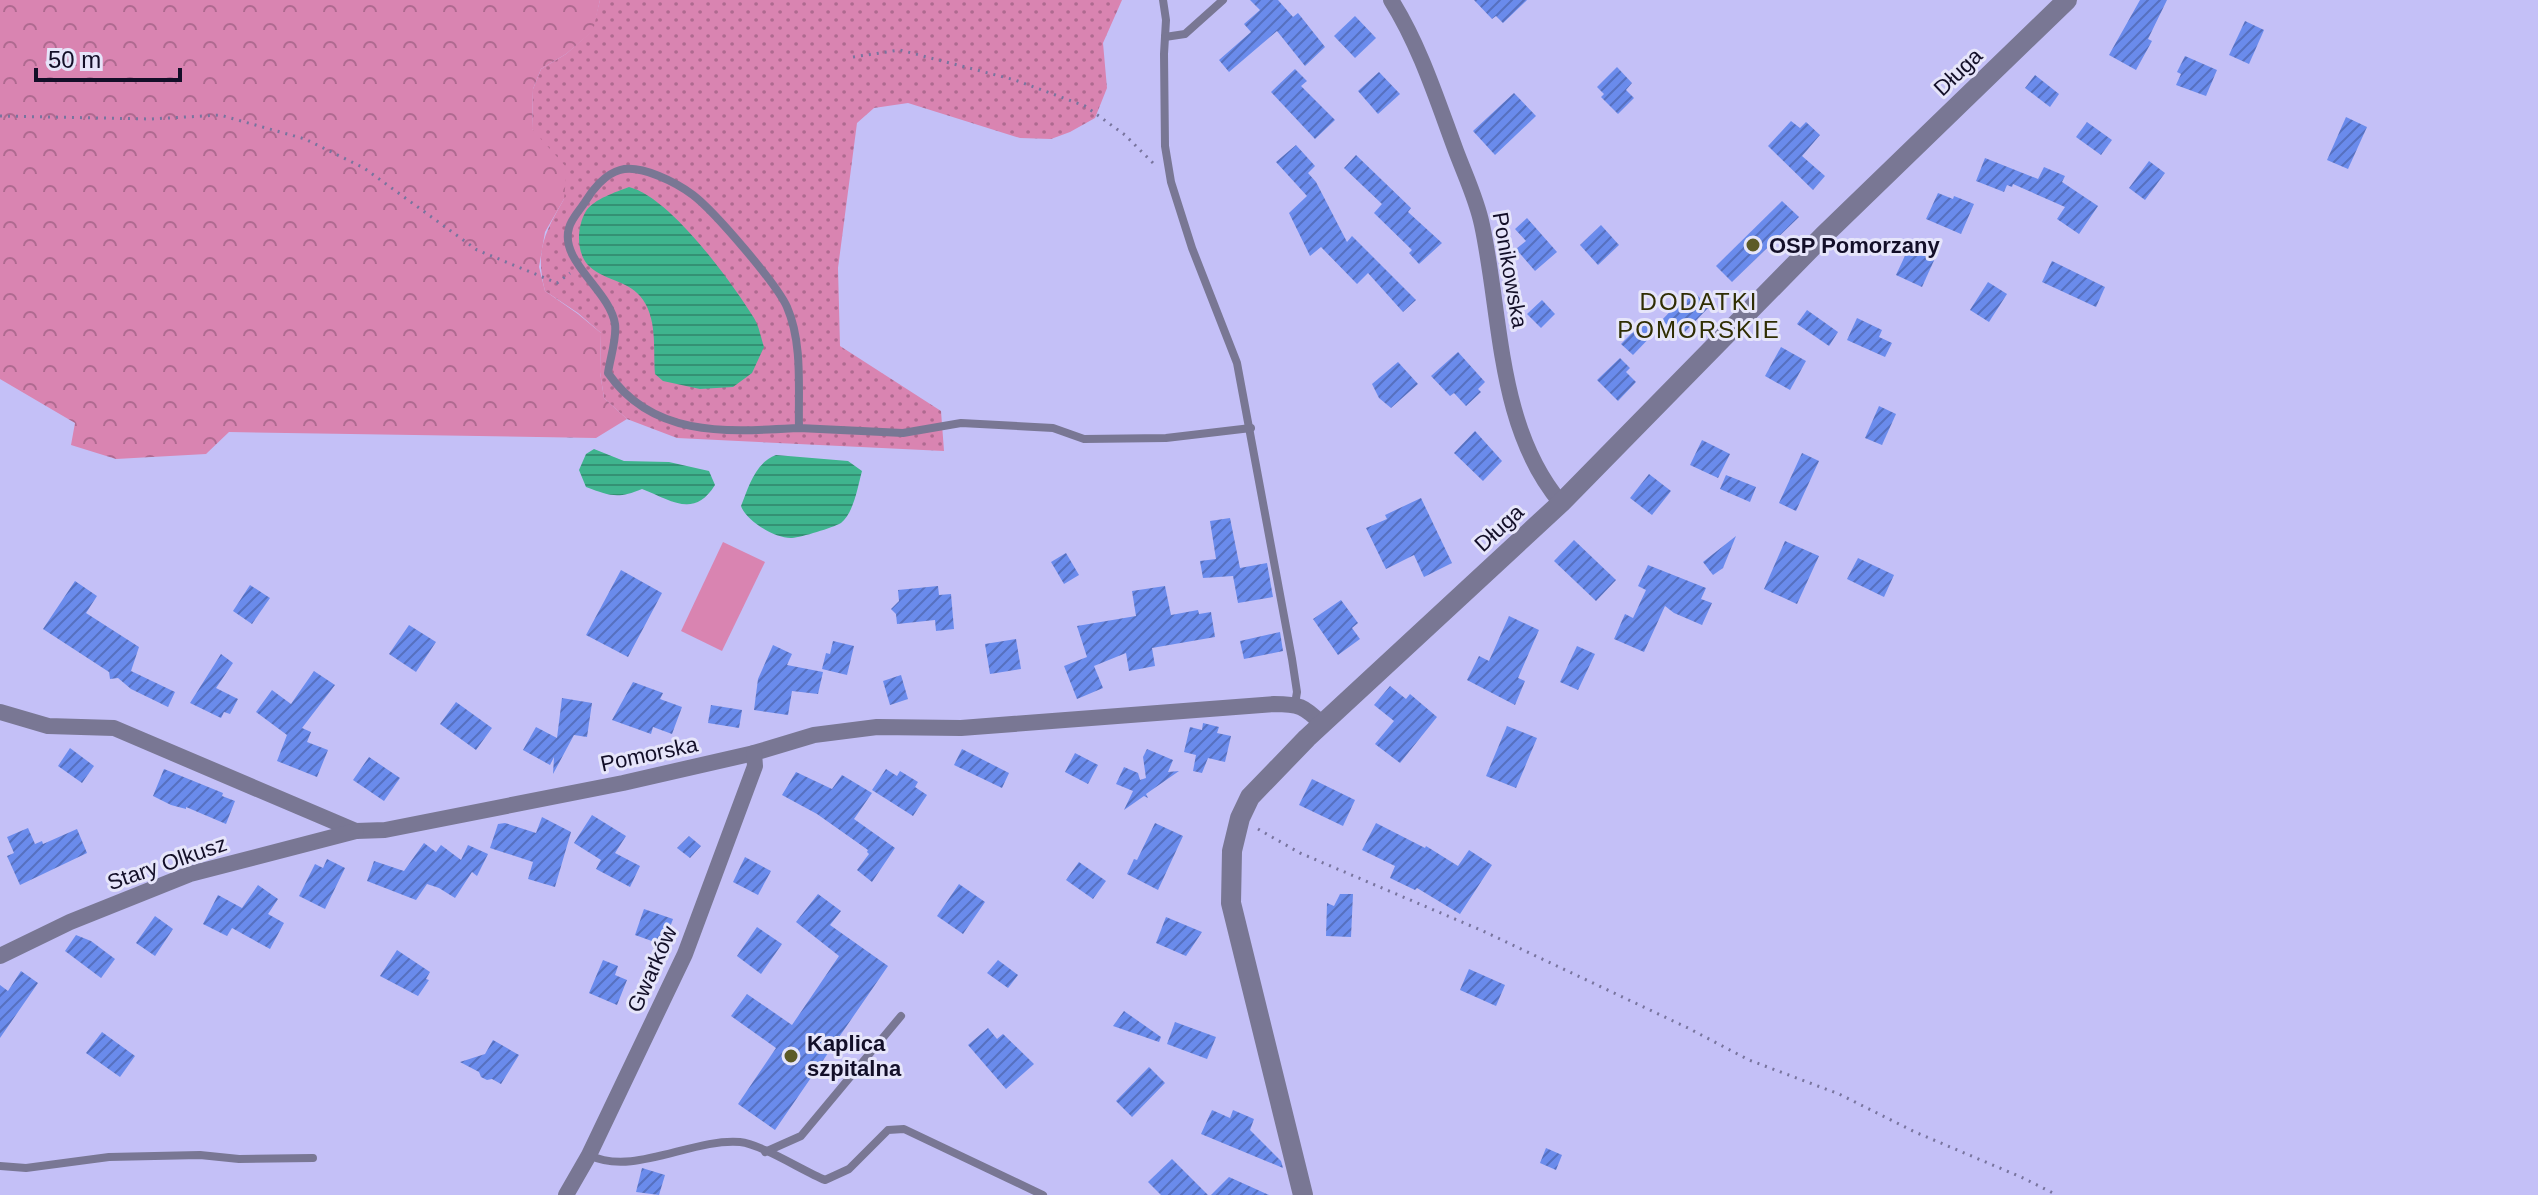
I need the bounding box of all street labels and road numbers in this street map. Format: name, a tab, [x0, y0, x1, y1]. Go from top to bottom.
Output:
street label: Długa	[1929, 43, 1988, 101]
street label: Ponikowska	[1487, 210, 1533, 331]
street label: Długa	[1469, 499, 1529, 557]
street label: Pomorska	[598, 731, 701, 777]
street label: Stary Olkusz	[104, 831, 230, 895]
street label: Gwarków	[622, 922, 682, 1016]

